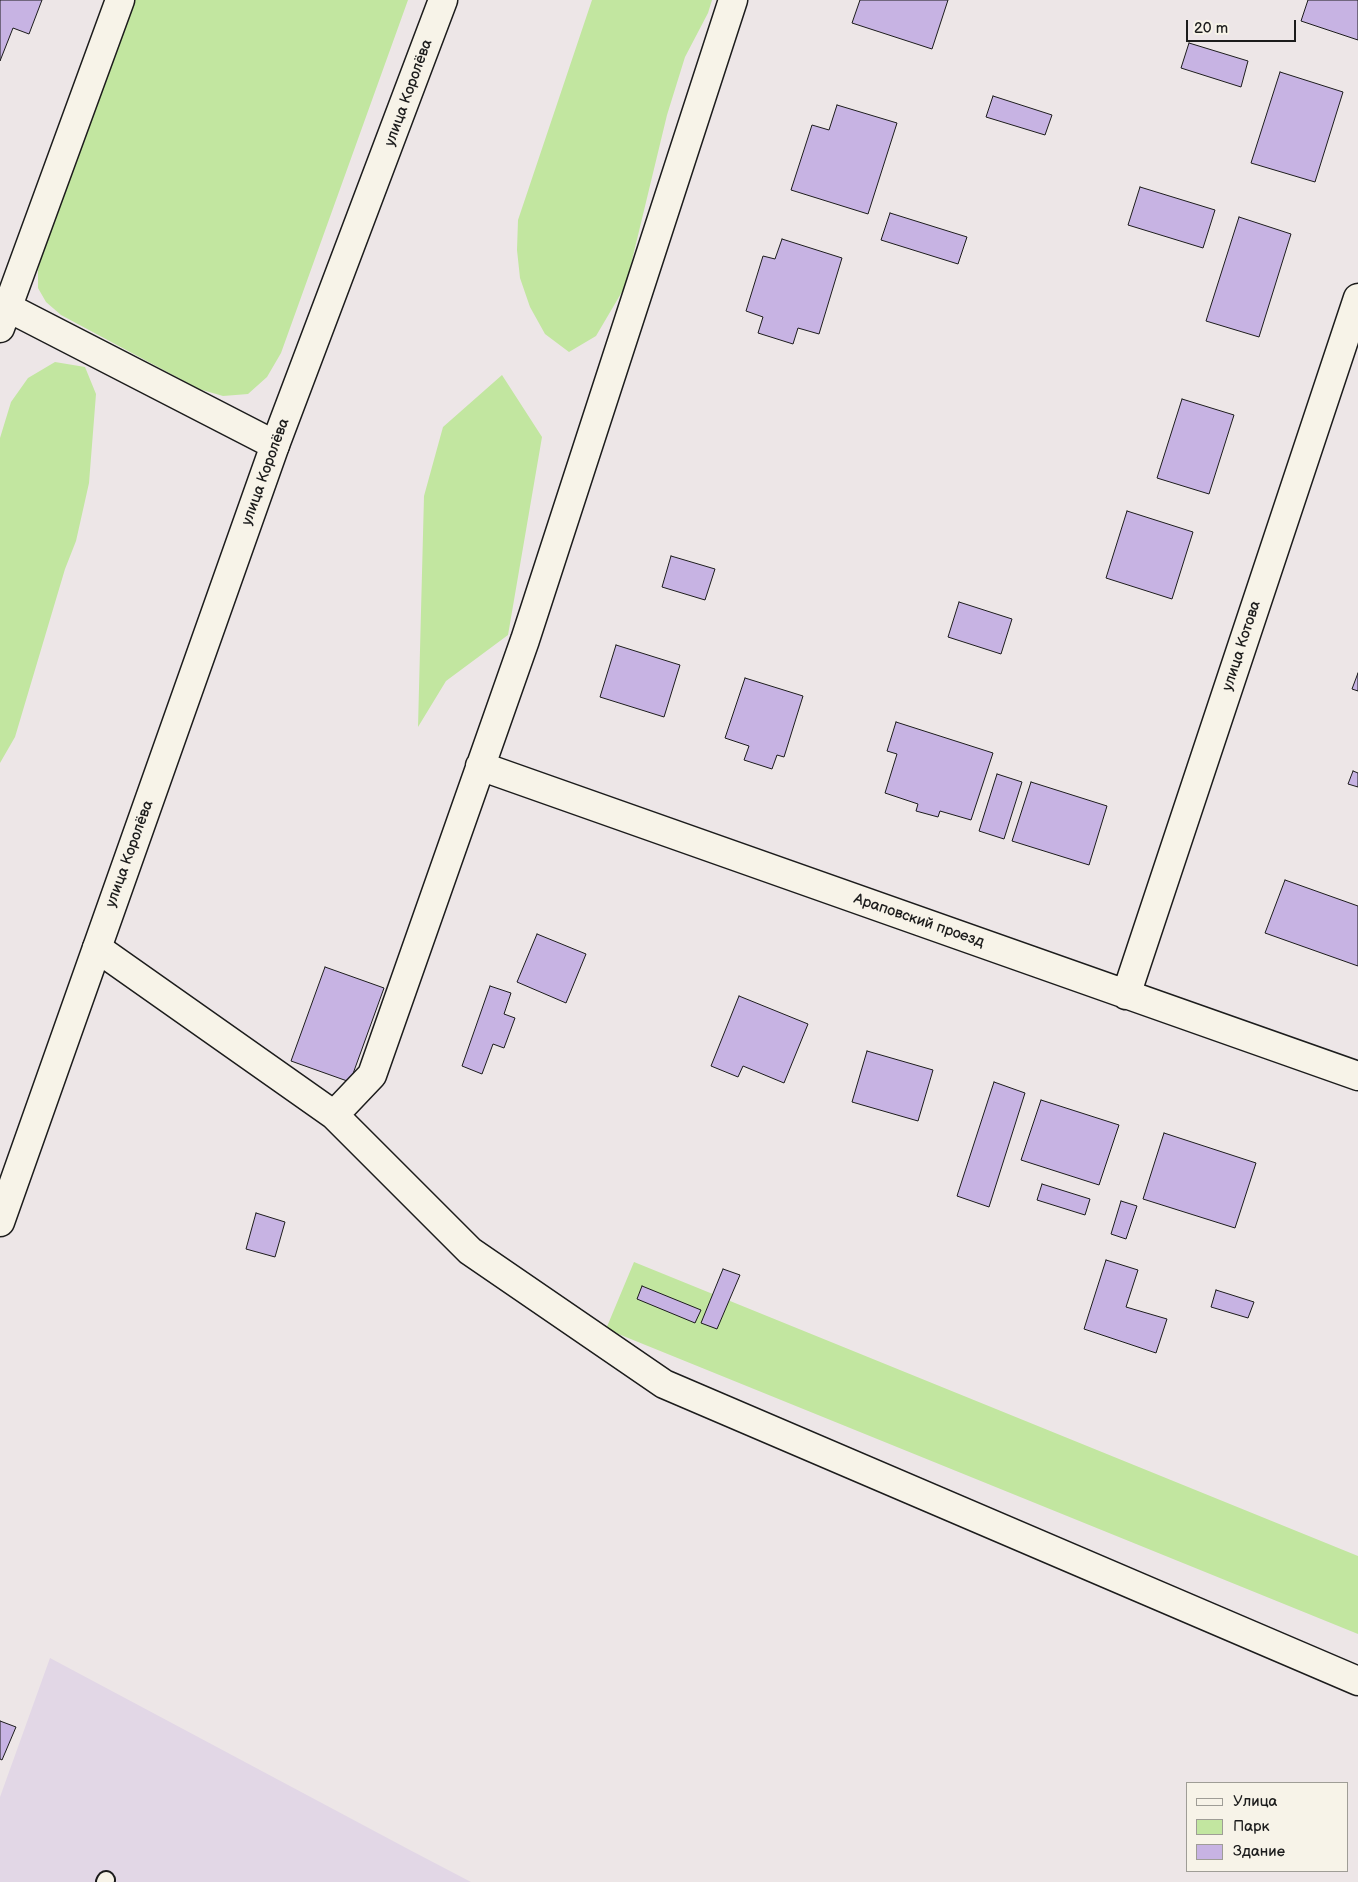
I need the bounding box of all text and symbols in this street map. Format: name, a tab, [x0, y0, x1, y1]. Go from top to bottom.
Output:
scale bar	[1188, 10, 1298, 42]
text: 20 m	[1194, 19, 1228, 38]
street label: улица Королёва	[381, 37, 437, 149]
street label: улица Королёва	[238, 416, 294, 528]
street label: улица Котова	[1219, 599, 1265, 693]
street label: улица Королёва	[102, 798, 158, 910]
street label: Араповский проезд	[851, 890, 987, 952]
legend	[1186, 1782, 1348, 1872]
text: Улица	[1233, 1792, 1277, 1811]
text: Парк	[1233, 1817, 1270, 1836]
text: Здание	[1233, 1842, 1285, 1861]

